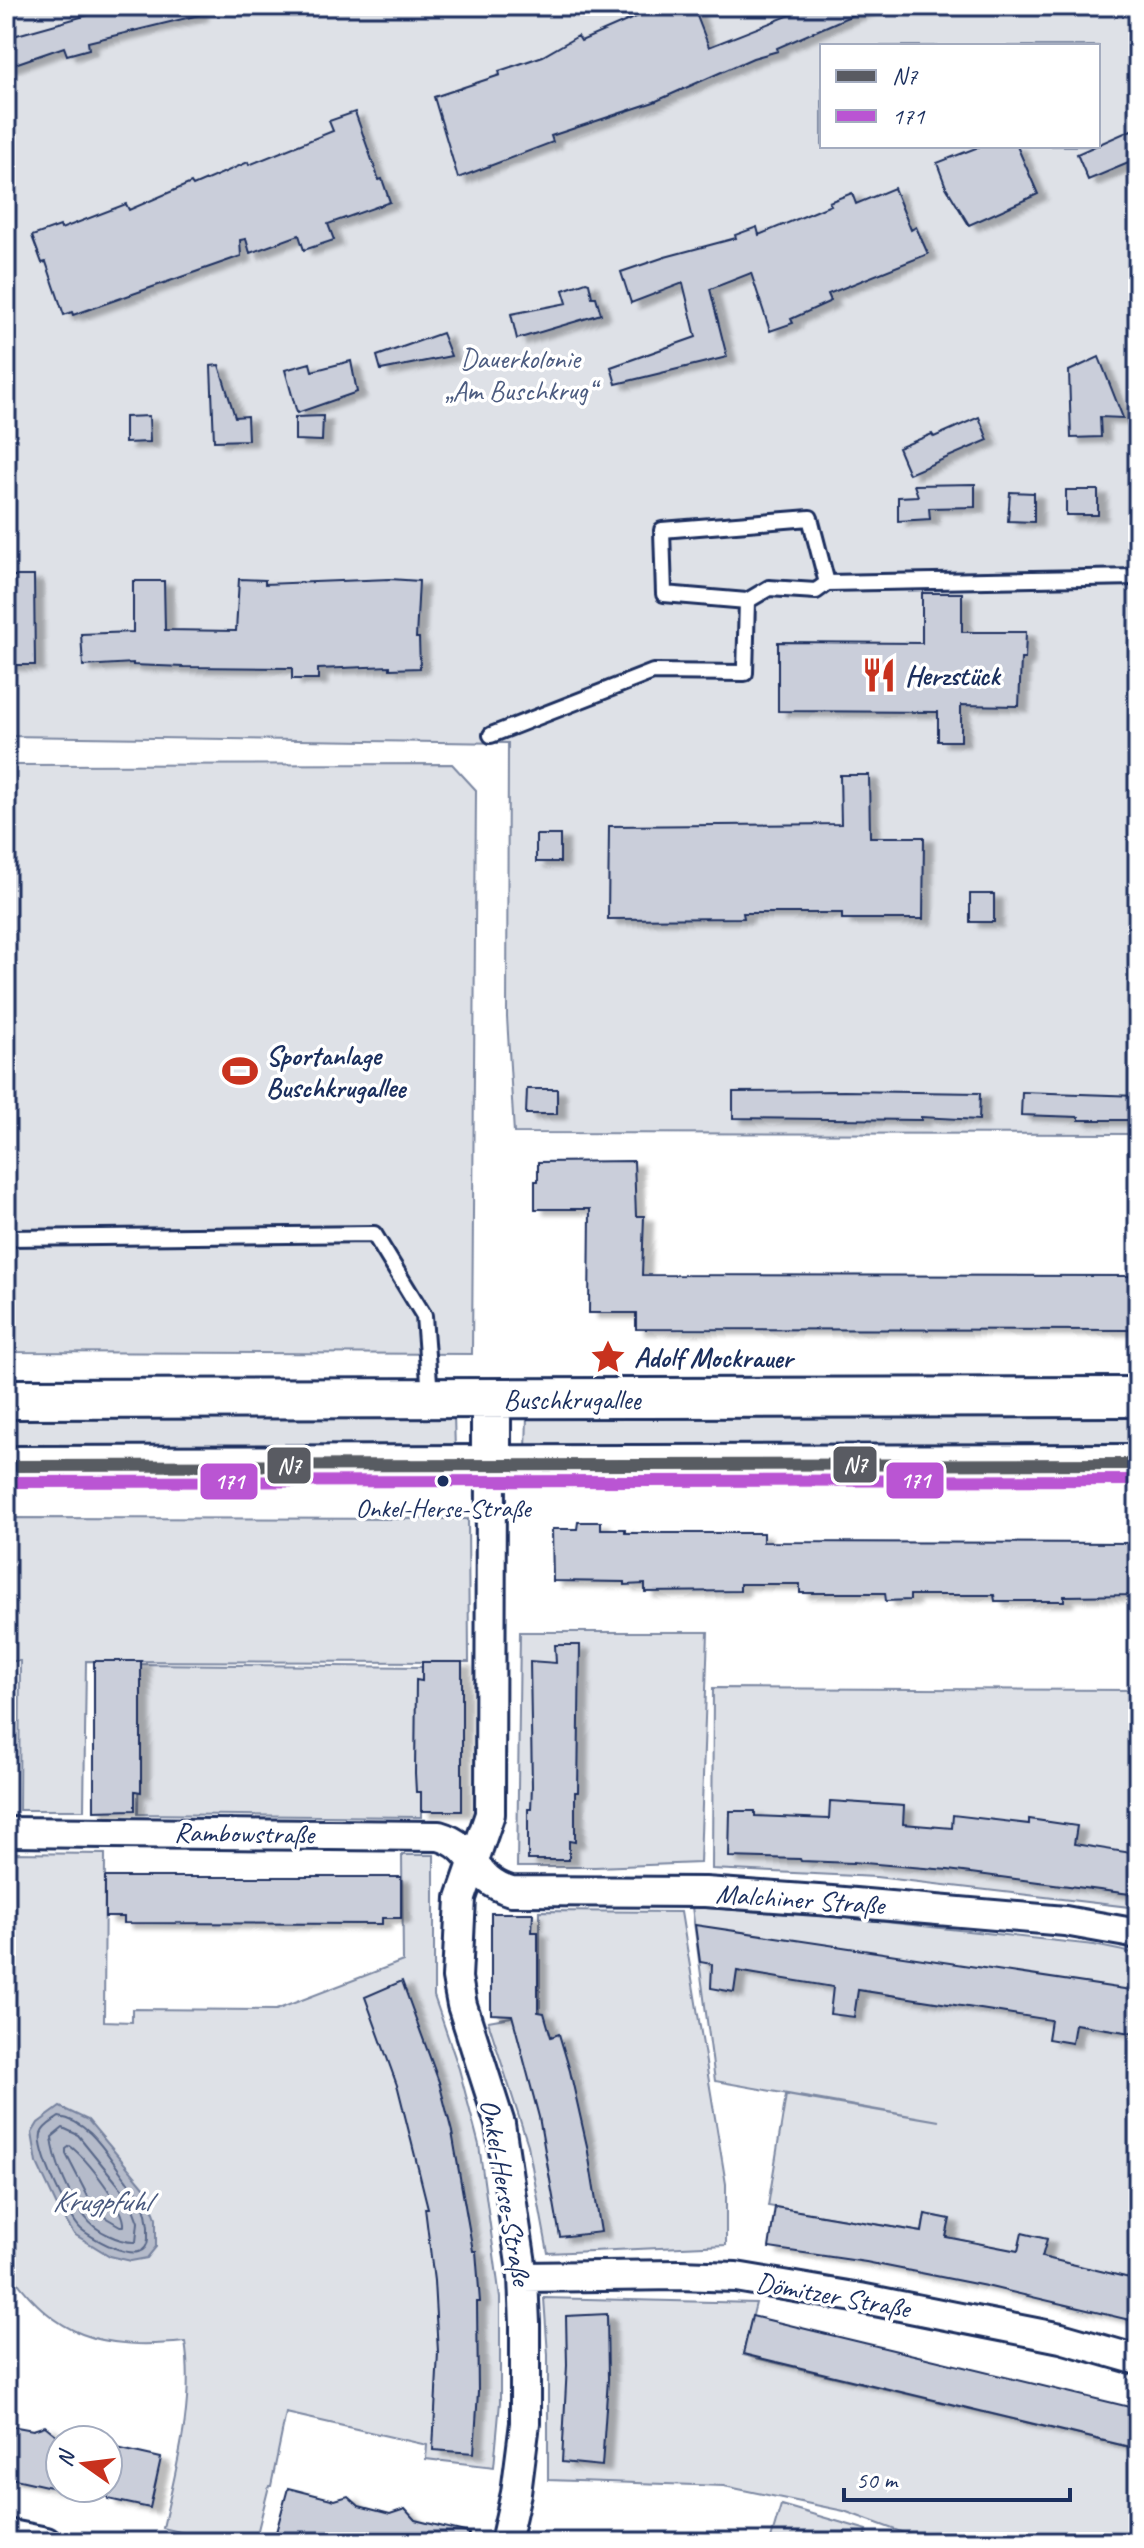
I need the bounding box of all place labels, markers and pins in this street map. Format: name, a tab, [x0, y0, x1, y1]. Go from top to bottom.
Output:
restaurant icon: Herzstück	[860, 656, 898, 694]
place label: Herzstück	[905, 658, 1002, 693]
place label: Sportanlage Buschkrugallee	[266, 1038, 408, 1105]
sports icon: Sportanlage Buschkrugallee	[221, 1052, 259, 1090]
place icon: Adolf Mockrauer	[589, 1338, 627, 1376]
place label: Adolf Mockrauer	[634, 1340, 796, 1375]
marker: Onkel-Herse-Straße	[435, 1473, 451, 1489]
place label: Onkel-Herse-Straße	[356, 1492, 533, 1525]

